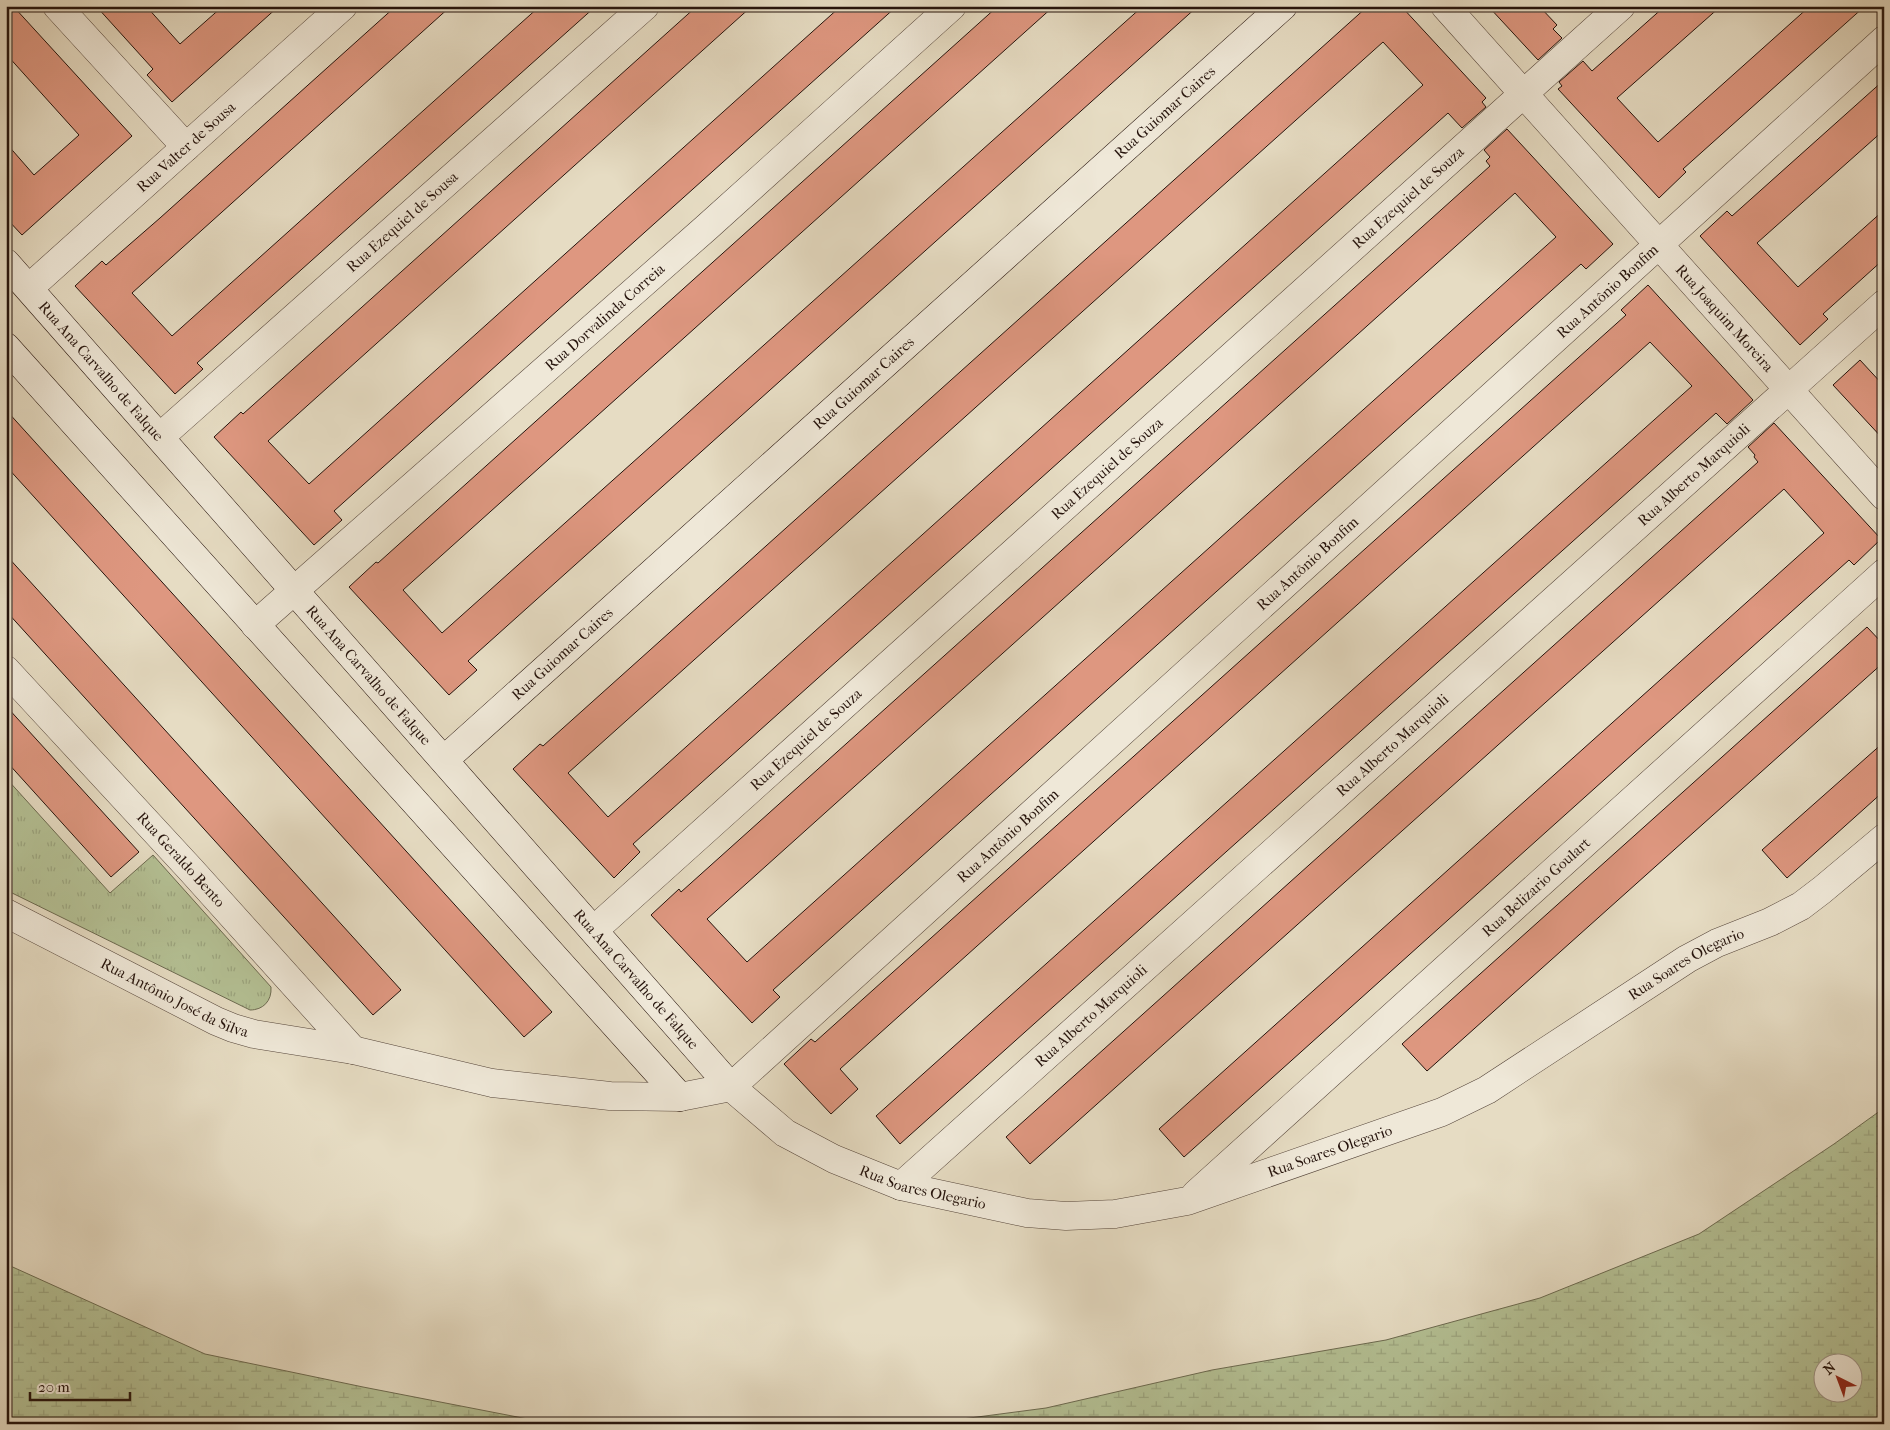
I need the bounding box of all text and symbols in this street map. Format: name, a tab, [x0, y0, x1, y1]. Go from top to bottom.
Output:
street label: Rua Guiomar Caires	[1110, 62, 1219, 162]
street label: Rua Valter de Sousa	[133, 97, 240, 196]
street label: Rua Ezequiel de Souza	[1348, 142, 1468, 252]
street label: Rua Ezequiel de Sousa	[343, 167, 462, 276]
street label: Rua Antônio Bonfim	[1553, 240, 1662, 342]
street label: Rua Dorvalinda Correia	[541, 259, 669, 375]
street label: Rua Joaquim Moreira	[1672, 261, 1778, 376]
street label: Rua Ana Carvalho de Falque	[35, 297, 168, 445]
street label: Rua Guiomar Caires	[809, 333, 918, 433]
street label: Rua Ezequiel de Souza	[1047, 413, 1167, 523]
street label: Rua Alberto Marquioli	[1634, 419, 1754, 530]
street label: Rua Antônio Bonfim	[1253, 512, 1363, 614]
street label: Rua Ana Carvalho de Falque	[302, 601, 435, 749]
street label: Rua Guiomar Caires	[508, 603, 617, 704]
street label: Rua Ezequiel de Souza	[746, 684, 866, 794]
street label: Rua Alberto Marquioli	[1332, 690, 1453, 800]
street label: Rua Antônio Bonfim	[953, 785, 1063, 886]
street label: Rua Geraldo Bento	[133, 808, 229, 911]
street label: Rua Belizario Goulart	[1478, 833, 1594, 941]
street label: Rua Ana Carvalho de Falque	[570, 906, 703, 1053]
street label: Rua Soares Olegario	[1625, 924, 1747, 1004]
street label: Rua Antônio José da Silva	[98, 954, 252, 1041]
street label: Rua Alberto Marquioli	[1031, 960, 1151, 1071]
street label: Rua Soares Olegario	[1265, 1121, 1395, 1181]
street label: Rua Soares Olegario	[857, 1161, 988, 1213]
north arrow	[1812, 1352, 1862, 1402]
text: N	[1820, 1359, 1840, 1379]
scale bar	[30, 1370, 130, 1402]
text: 20 m	[38, 1378, 70, 1396]

